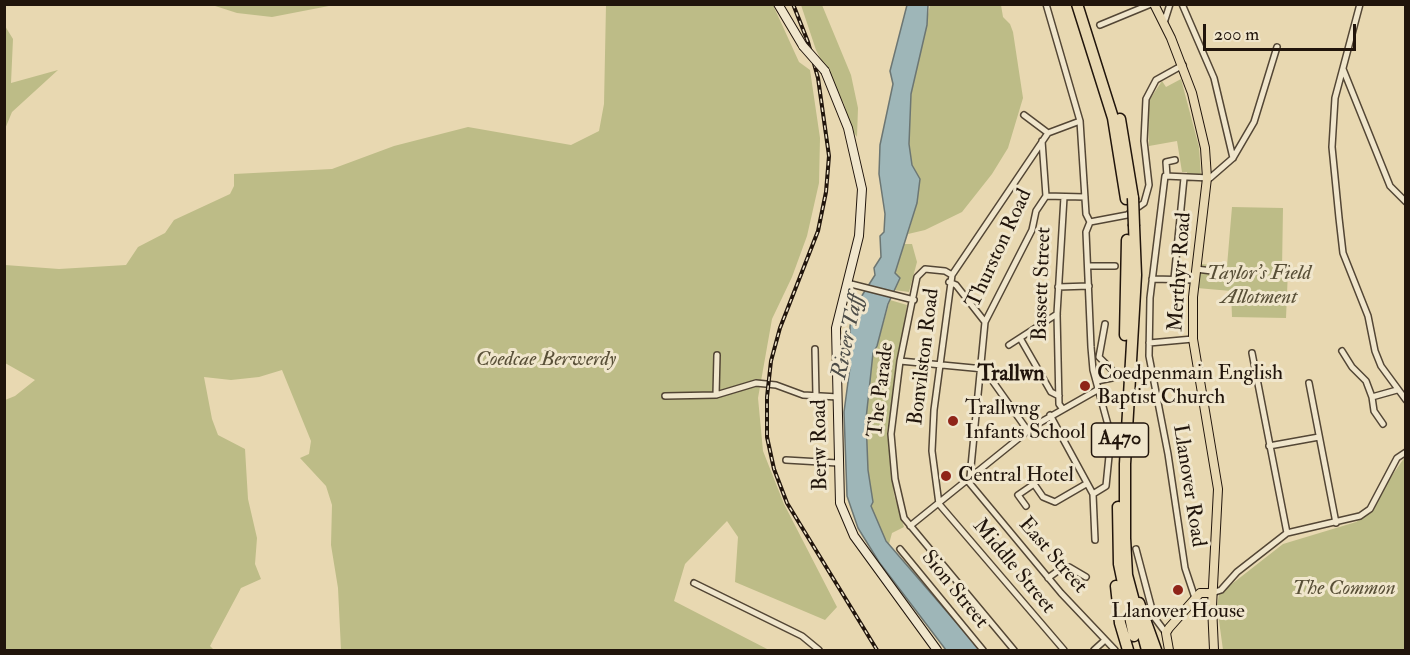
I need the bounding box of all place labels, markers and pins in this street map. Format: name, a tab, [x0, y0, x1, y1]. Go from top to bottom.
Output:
place label: Coedpenmain English Baptist Church	[1097, 361, 1283, 411]
marker: Coedpenmain English Baptist Church	[1078, 379, 1092, 393]
place label: Trallwng Infants School	[965, 396, 1086, 446]
marker: Trallwng Infants School	[946, 414, 960, 428]
place label: Central Hotel	[958, 463, 1074, 489]
marker: Central Hotel	[939, 469, 953, 483]
marker: Llanover House	[1171, 583, 1185, 597]
place label: Llanover House	[1111, 599, 1245, 625]

